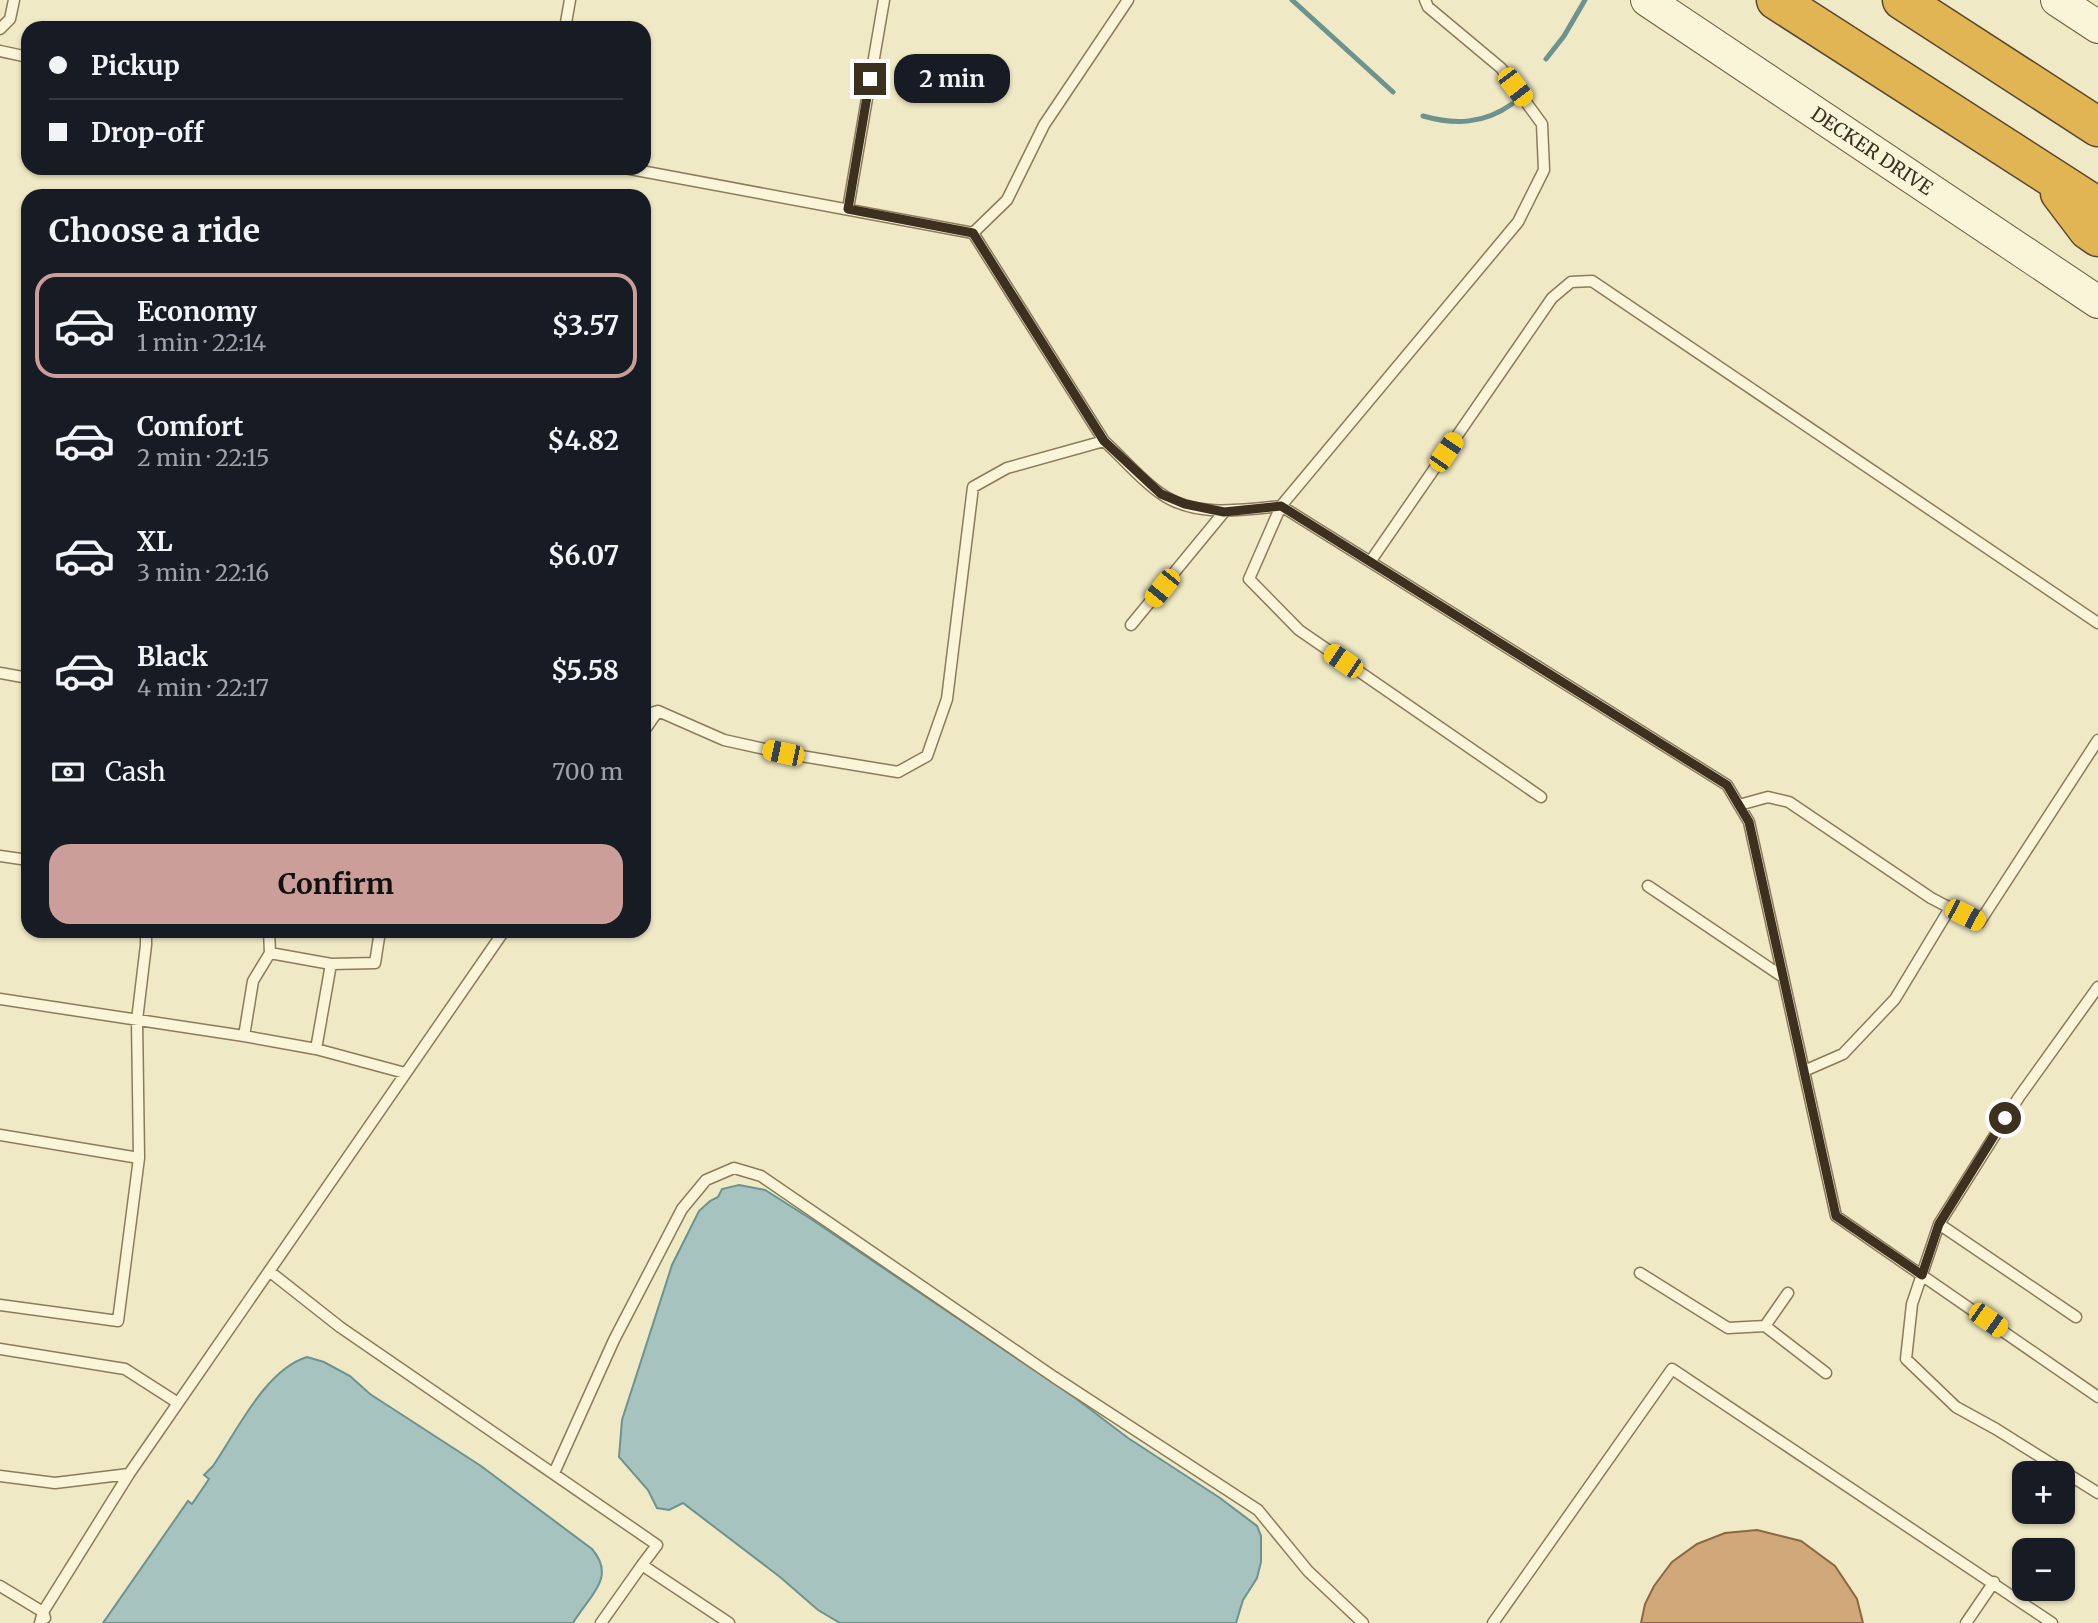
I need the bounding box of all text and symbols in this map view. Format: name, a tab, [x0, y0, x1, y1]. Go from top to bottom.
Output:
text: Pickup	[91, 49, 180, 82]
callout: 2 min	[894, 55, 1010, 104]
route end	[854, 63, 886, 95]
text: 2 min	[919, 64, 985, 93]
car	[1494, 64, 1537, 110]
street label: DECKER DRIVE	[1807, 101, 1938, 200]
text: Drop-off	[91, 116, 204, 149]
text: Choose a ride	[49, 211, 260, 251]
icon: car	[53, 294, 116, 357]
text: Economy	[137, 295, 257, 328]
text: $3.57	[552, 309, 619, 342]
text: 1 min · 22:14	[137, 328, 266, 357]
icon: car	[53, 409, 116, 472]
text: Comfort	[137, 410, 243, 443]
text: $4.82	[547, 424, 619, 457]
car	[1426, 429, 1467, 475]
text: 2 min · 22:15	[137, 443, 269, 472]
icon: car	[53, 524, 116, 587]
text: XL	[137, 525, 173, 558]
text: $6.07	[548, 539, 619, 572]
text: 3 min · 22:16	[137, 558, 269, 587]
car	[1141, 565, 1184, 611]
icon: car	[53, 639, 116, 702]
text: Black	[137, 640, 208, 673]
car	[1320, 641, 1367, 681]
text: $5.58	[551, 654, 619, 687]
text: 4 min · 22:17	[137, 673, 269, 702]
car	[761, 738, 806, 768]
icon: cash	[49, 753, 87, 791]
text: Cash	[105, 755, 166, 788]
text: 700 m	[552, 757, 623, 786]
button: Confirm	[49, 844, 623, 924]
car	[1942, 896, 1989, 934]
route start	[1989, 1102, 2021, 1134]
car	[1965, 1299, 2012, 1341]
map controls	[2012, 1461, 2075, 1601]
button: +	[2012, 1461, 2075, 1524]
button: −	[2012, 1538, 2075, 1601]

